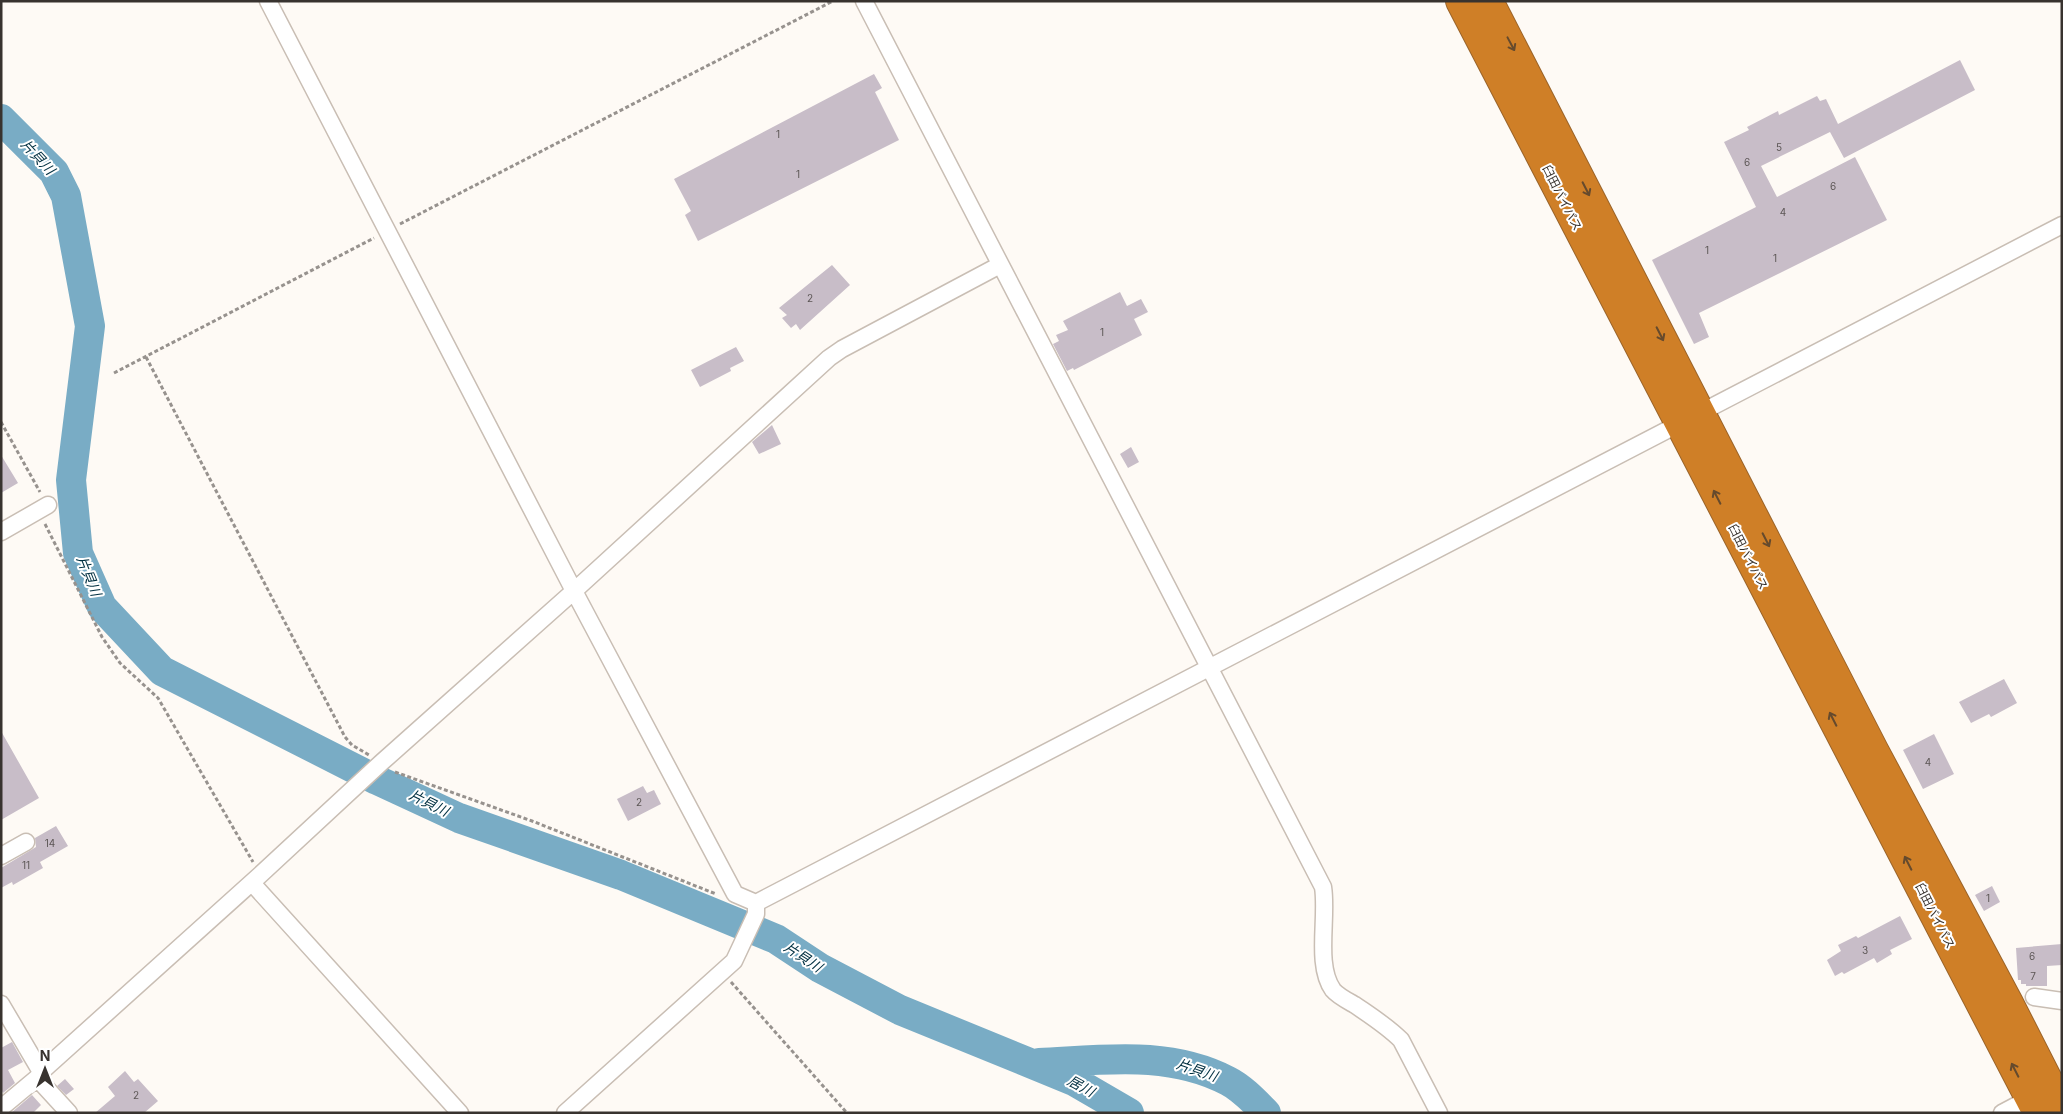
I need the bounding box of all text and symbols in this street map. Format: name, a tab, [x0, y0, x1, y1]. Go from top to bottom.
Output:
one-way arrow	[1506, 37, 1516, 52]
house number: 1	[776, 128, 780, 140]
water label: 片貝川	[18, 136, 60, 179]
house number: 5	[1776, 141, 1782, 153]
house number: 6	[1744, 156, 1750, 168]
street label: 臼田バイパス	[1539, 162, 1585, 233]
house number: 1	[796, 168, 800, 180]
house number: 6	[1830, 180, 1836, 192]
one-way arrow	[1582, 181, 1591, 196]
house number: 4	[1780, 206, 1786, 218]
house number: 1	[1705, 244, 1709, 256]
house number: 1	[1773, 252, 1777, 264]
house number: 2	[807, 292, 813, 304]
house number: 1	[1100, 326, 1104, 338]
one-way arrow	[1655, 326, 1665, 341]
one-way arrow	[1712, 490, 1721, 505]
street label: 臼田バイパス	[1725, 521, 1771, 592]
one-way arrow	[1761, 533, 1771, 548]
water label: 片貝川	[74, 553, 106, 600]
one-way arrow	[1828, 712, 1837, 727]
house number: 4	[1925, 756, 1931, 768]
water label: 片貝川	[407, 786, 454, 820]
house number: 2	[636, 796, 642, 808]
house number: 14	[45, 837, 55, 849]
one-way arrow	[1903, 856, 1912, 871]
house number: 11	[22, 859, 30, 871]
street label: 臼田バイパス	[1912, 880, 1958, 951]
house number: 1	[1986, 892, 1990, 904]
water label: 片貝川	[781, 938, 827, 976]
house number: 3	[1862, 944, 1868, 956]
house number: 6	[2029, 950, 2035, 962]
house number: 7	[2030, 970, 2036, 982]
north arrow	[20, 1044, 70, 1094]
text: N	[40, 1047, 50, 1064]
water label: 片貝川	[1175, 1055, 1222, 1085]
one-way arrow	[2010, 1062, 2020, 1077]
water label: 居川	[1065, 1071, 1099, 1101]
house number: 2	[133, 1089, 139, 1101]

